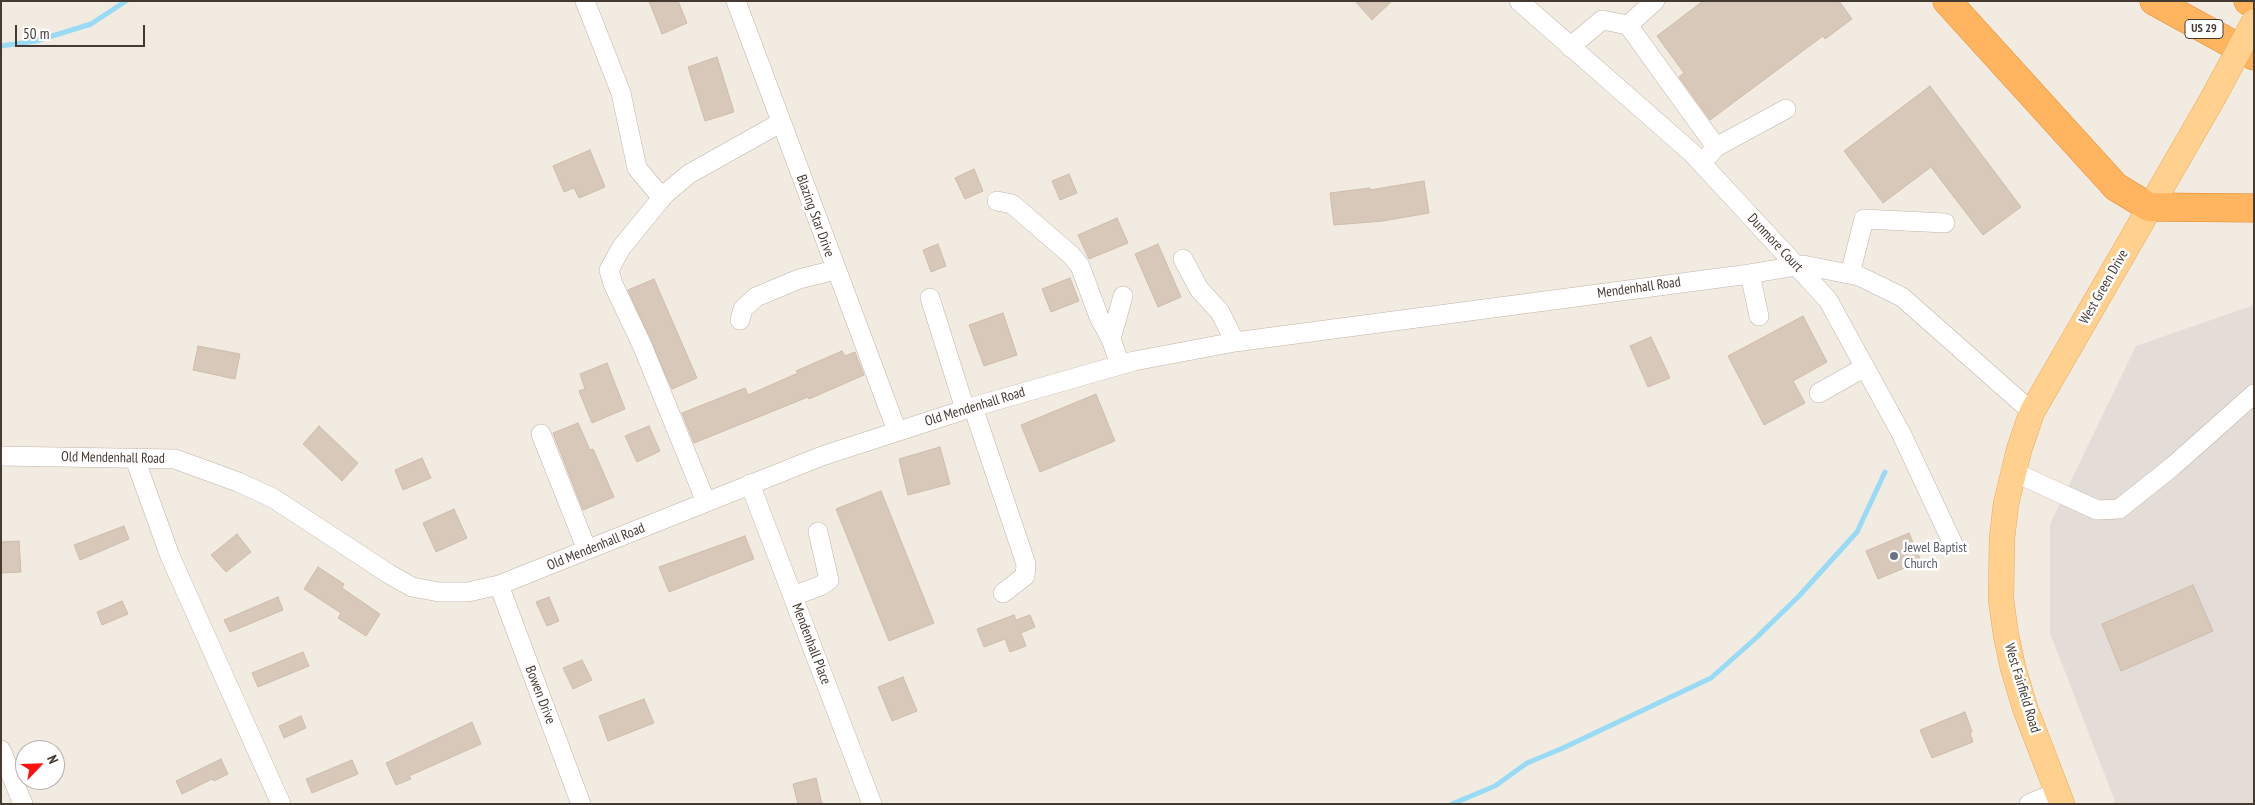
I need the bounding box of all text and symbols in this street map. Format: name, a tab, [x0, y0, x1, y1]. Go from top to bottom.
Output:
scale bar	[18, 15, 148, 47]
road number: US 29	[2185, 20, 2223, 38]
text: 50 m	[23, 24, 49, 43]
street label: Blazing Star Drive	[792, 173, 838, 259]
street label: Dunmore Court	[1744, 210, 1806, 276]
street label: West Green Drive	[2076, 247, 2132, 327]
street label: Mendenhall Road	[1596, 274, 1682, 302]
street label: Old Mendenhall Road	[923, 384, 1027, 430]
street label: Old Mendenhall Road	[61, 449, 165, 467]
street label: Old Mendenhall Road	[545, 520, 647, 574]
place label: Jewel Baptist Church	[1904, 540, 1967, 572]
marker: Jewel Baptist Church	[1888, 550, 1900, 562]
street label: Mendenhall Place	[788, 601, 834, 687]
street label: West Fairfield Road	[2000, 641, 2044, 735]
street label: Bowen Drive	[521, 664, 559, 726]
north arrow	[15, 740, 65, 790]
text: N	[43, 752, 63, 766]

